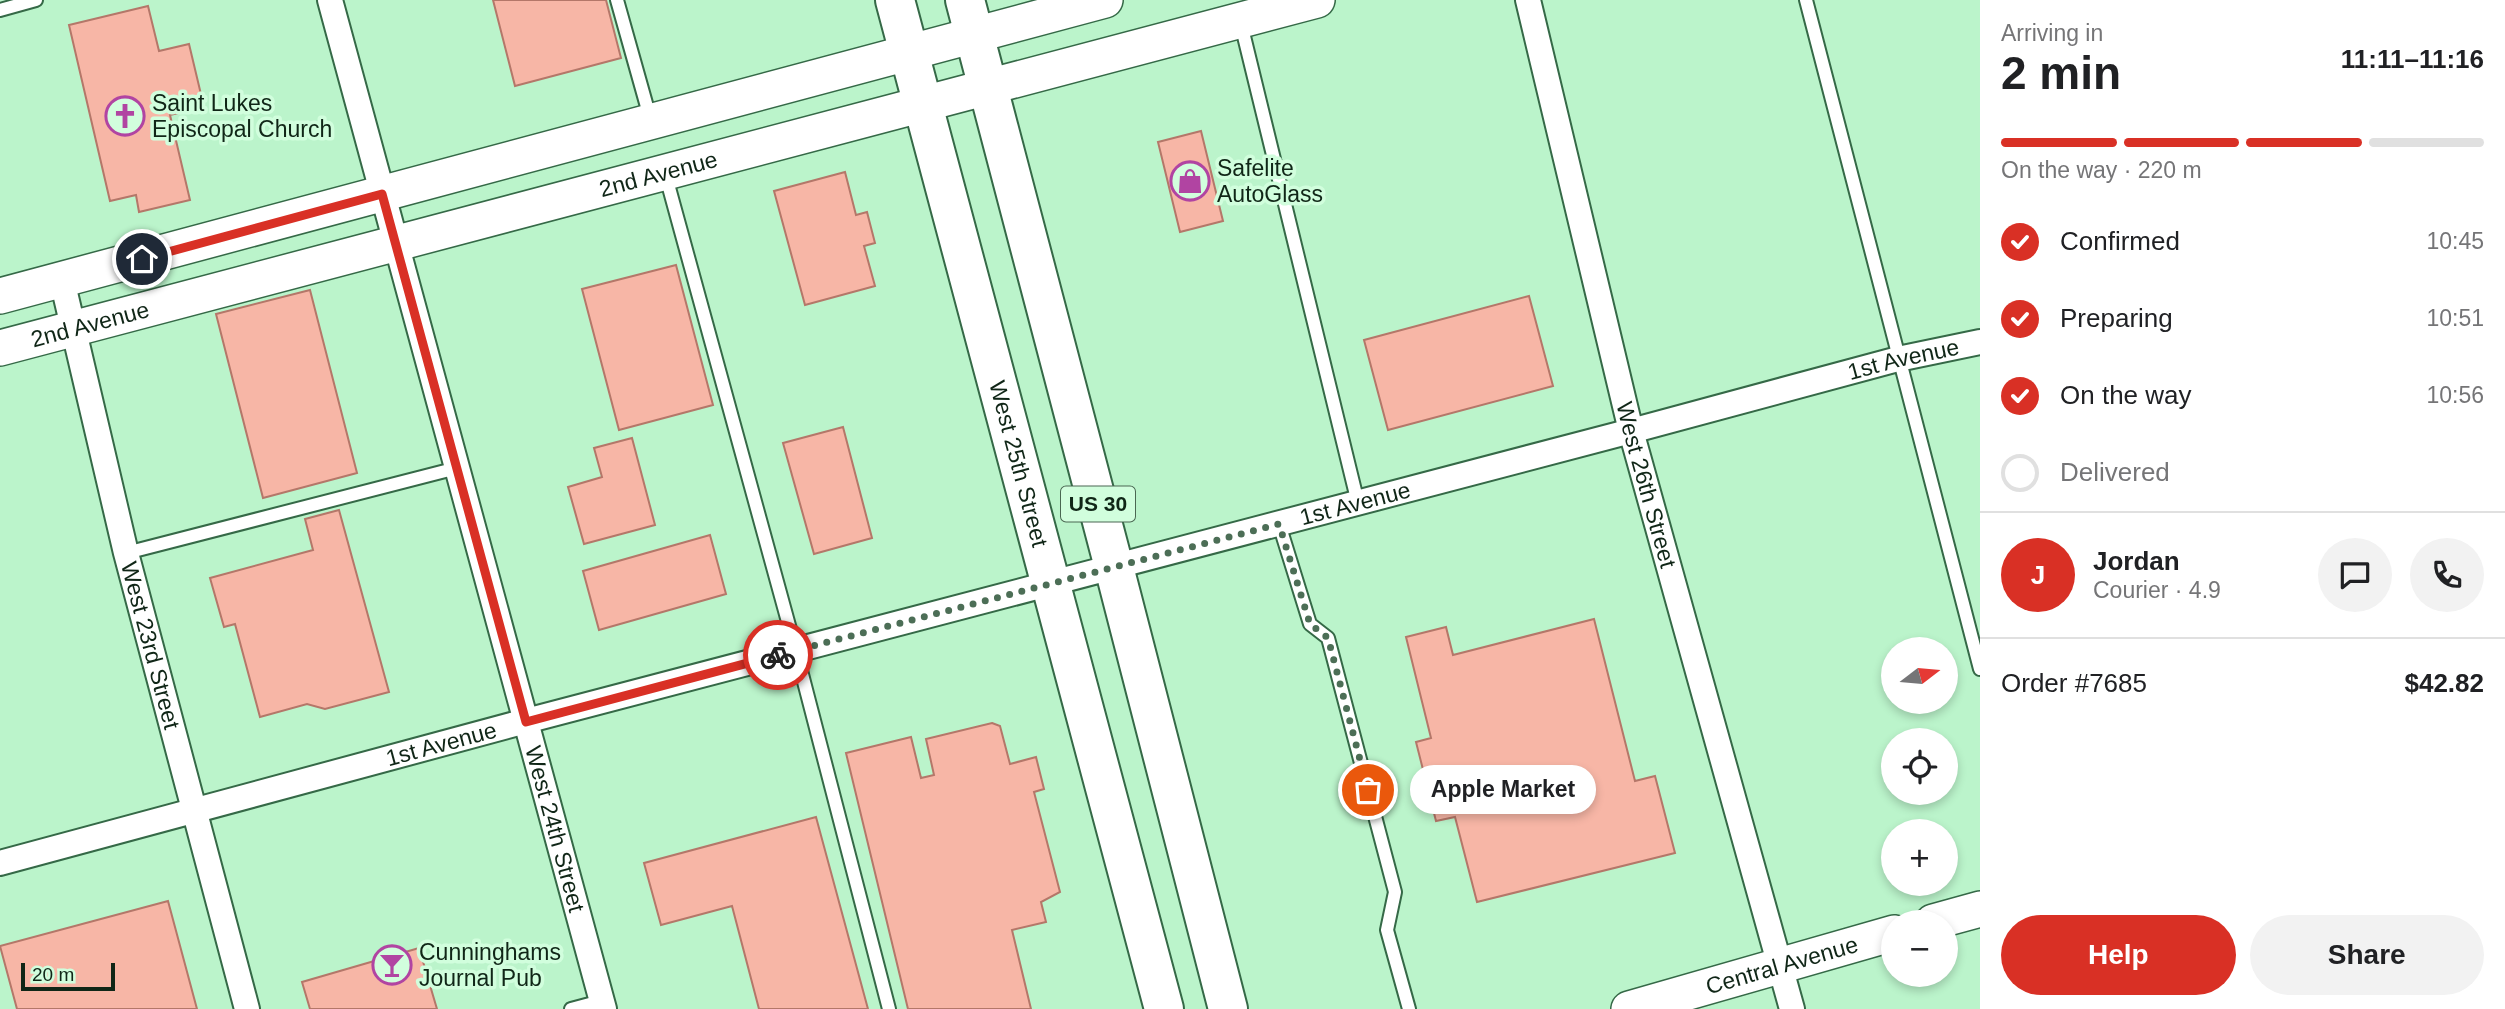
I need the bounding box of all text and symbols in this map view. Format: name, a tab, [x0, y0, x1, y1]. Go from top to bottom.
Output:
text: Arriving in	[2001, 20, 2103, 46]
text: 11:11–11:16	[2341, 44, 2484, 74]
text: 2 min	[2001, 47, 2121, 99]
place label: Saint Lukes Episcopal Church	[152, 90, 332, 142]
church icon: Saint Lukes Episcopal Church	[104, 95, 146, 137]
street label: 2nd Avenue	[597, 146, 720, 202]
place label: Safelite AutoGlass	[1217, 155, 1323, 207]
text: On the way · 220 m	[2001, 157, 2202, 183]
shop icon: Safelite AutoGlass	[1169, 160, 1211, 202]
icon: check	[2001, 223, 2039, 261]
text: Confirmed	[2060, 226, 2180, 256]
text: 10:45	[2426, 228, 2484, 254]
pin	[112, 229, 172, 289]
icon: home	[123, 240, 161, 278]
street label: 2nd Avenue	[28, 296, 152, 352]
icon: check	[2001, 300, 2039, 338]
text: Preparing	[2060, 303, 2173, 333]
text: 10:51	[2426, 305, 2484, 331]
street label: 1st Avenue	[1845, 334, 1961, 385]
icon: check	[2001, 377, 2039, 415]
street label: West 25th Street	[984, 378, 1053, 550]
text: On the way	[2060, 380, 2192, 410]
text: 10:56	[2426, 382, 2484, 408]
street label: West 26th Street	[1611, 399, 1682, 571]
text: Delivered	[2060, 457, 2170, 487]
street label: 1st Avenue	[1297, 476, 1413, 530]
road number: US 30	[1061, 486, 1135, 522]
button: chat	[2318, 538, 2392, 612]
button: phone	[2410, 538, 2484, 612]
text: Jordan	[2093, 546, 2180, 576]
street label: West 23rd Street	[116, 559, 185, 733]
text: J	[2031, 560, 2045, 590]
text: Courier · 4.9	[2093, 577, 2221, 603]
courier	[743, 620, 813, 690]
icon: bike	[759, 636, 797, 674]
north arrow	[1881, 637, 1958, 714]
map controls	[1881, 637, 1958, 987]
text: Order #7685	[2001, 668, 2147, 698]
text: $42.82	[2404, 668, 2484, 698]
street label: 1st Avenue	[383, 717, 499, 771]
button: locate	[1881, 728, 1958, 805]
street label: West 24th Street	[520, 743, 590, 915]
pin	[1338, 760, 1398, 820]
callout: Apple Market	[1410, 766, 1596, 814]
icon: bag	[1349, 771, 1387, 809]
text: Apple Market	[1431, 776, 1575, 802]
button: +	[1881, 819, 1958, 896]
button: −	[1881, 910, 1958, 987]
button: Help	[2001, 915, 2236, 995]
button: Share	[2250, 915, 2484, 995]
street label: Central Avenue	[1703, 931, 1861, 999]
place label: Cunninghams Journal Pub	[419, 939, 561, 991]
bar icon: Cunninghams Journal Pub	[371, 944, 413, 986]
scale bar	[21, 960, 116, 992]
text: 20 m	[32, 964, 74, 985]

